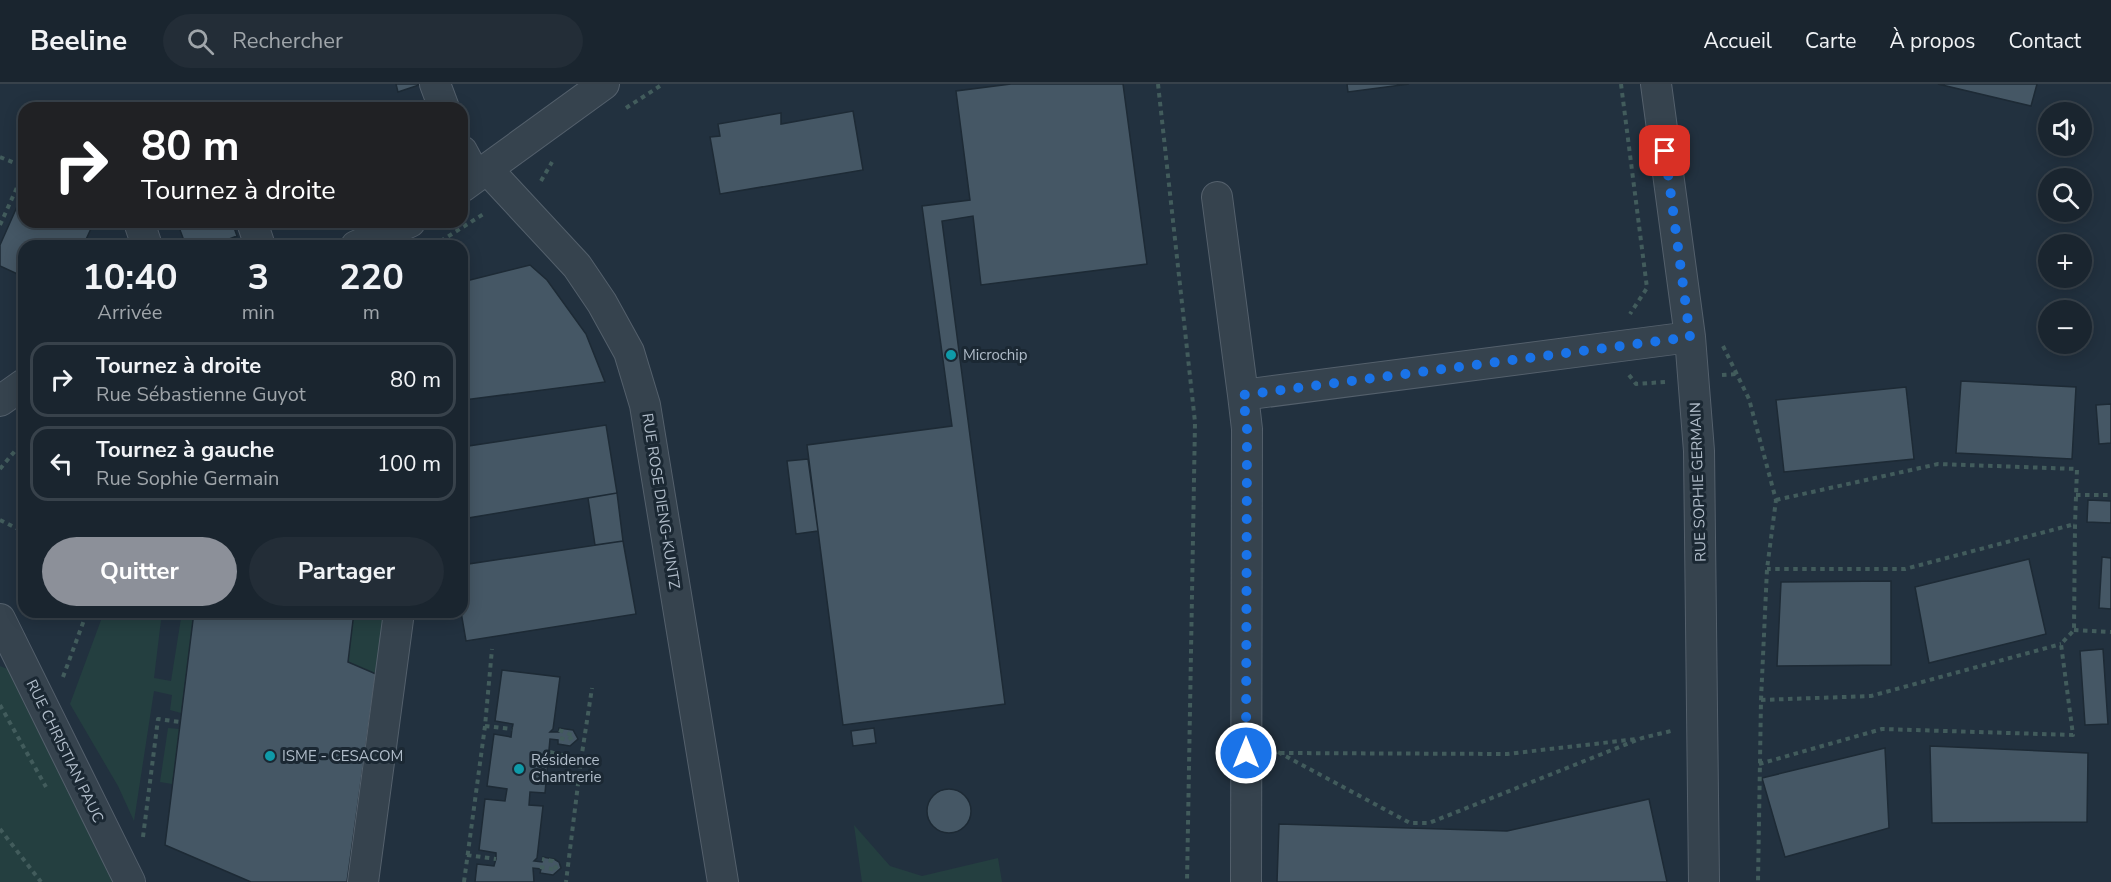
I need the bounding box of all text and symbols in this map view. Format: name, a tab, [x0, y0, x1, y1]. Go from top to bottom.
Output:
search box	[163, 14, 583, 68]
text: Beeline	[30, 22, 127, 60]
icon: search	[184, 25, 217, 58]
text: Rechercher	[232, 26, 343, 56]
text: Accueil	[1703, 27, 1772, 55]
text: Carte	[1805, 27, 1856, 55]
text: À propos	[1889, 27, 1975, 55]
text: Contact	[2008, 27, 2081, 55]
map controls	[2038, 102, 2092, 354]
button: sound	[2038, 102, 2092, 156]
text: 80 m	[141, 118, 240, 175]
pin	[1639, 125, 1690, 176]
icon: right	[42, 126, 120, 204]
icon: arrive	[1648, 134, 1681, 167]
button: search	[2038, 168, 2092, 222]
text: Tournez à droite	[141, 172, 336, 209]
button: +	[2038, 234, 2092, 288]
text: 10:40	[82, 253, 178, 302]
text: 3	[247, 253, 269, 302]
text: 220	[339, 253, 404, 302]
text: Arrivée	[97, 299, 162, 326]
text: min	[242, 299, 275, 326]
text: m	[363, 299, 380, 326]
button: −	[2038, 300, 2092, 354]
place label: Microchip	[963, 345, 1028, 365]
marker: Microchip	[944, 348, 958, 362]
text: Tournez à droite	[96, 351, 261, 381]
icon: right	[45, 363, 78, 396]
text: 80 m	[390, 365, 441, 395]
text: Rue Sébastienne Guyot	[96, 381, 306, 408]
street label: RUE SOPHIE GERMAIN	[1685, 402, 1711, 562]
street label: RUE ROSE DIENG-KUNTZ	[637, 412, 685, 591]
text: Tournez à gauche	[96, 435, 274, 465]
icon: left	[45, 447, 78, 480]
text: 100 m	[377, 449, 441, 479]
text: Rue Sophie Germain	[96, 465, 279, 492]
button: Quitter	[42, 537, 237, 606]
button: Partager	[249, 537, 444, 606]
street label: RUE CHRISTIAN PAUC	[22, 676, 108, 826]
position arrow	[1214, 721, 1278, 785]
place label: ISME - CESACOM	[282, 746, 403, 766]
marker: ISME - CESACOM	[263, 749, 277, 763]
place label: Résidence Chantrerie	[531, 750, 601, 787]
marker: Résidence Chantrerie	[512, 762, 526, 776]

